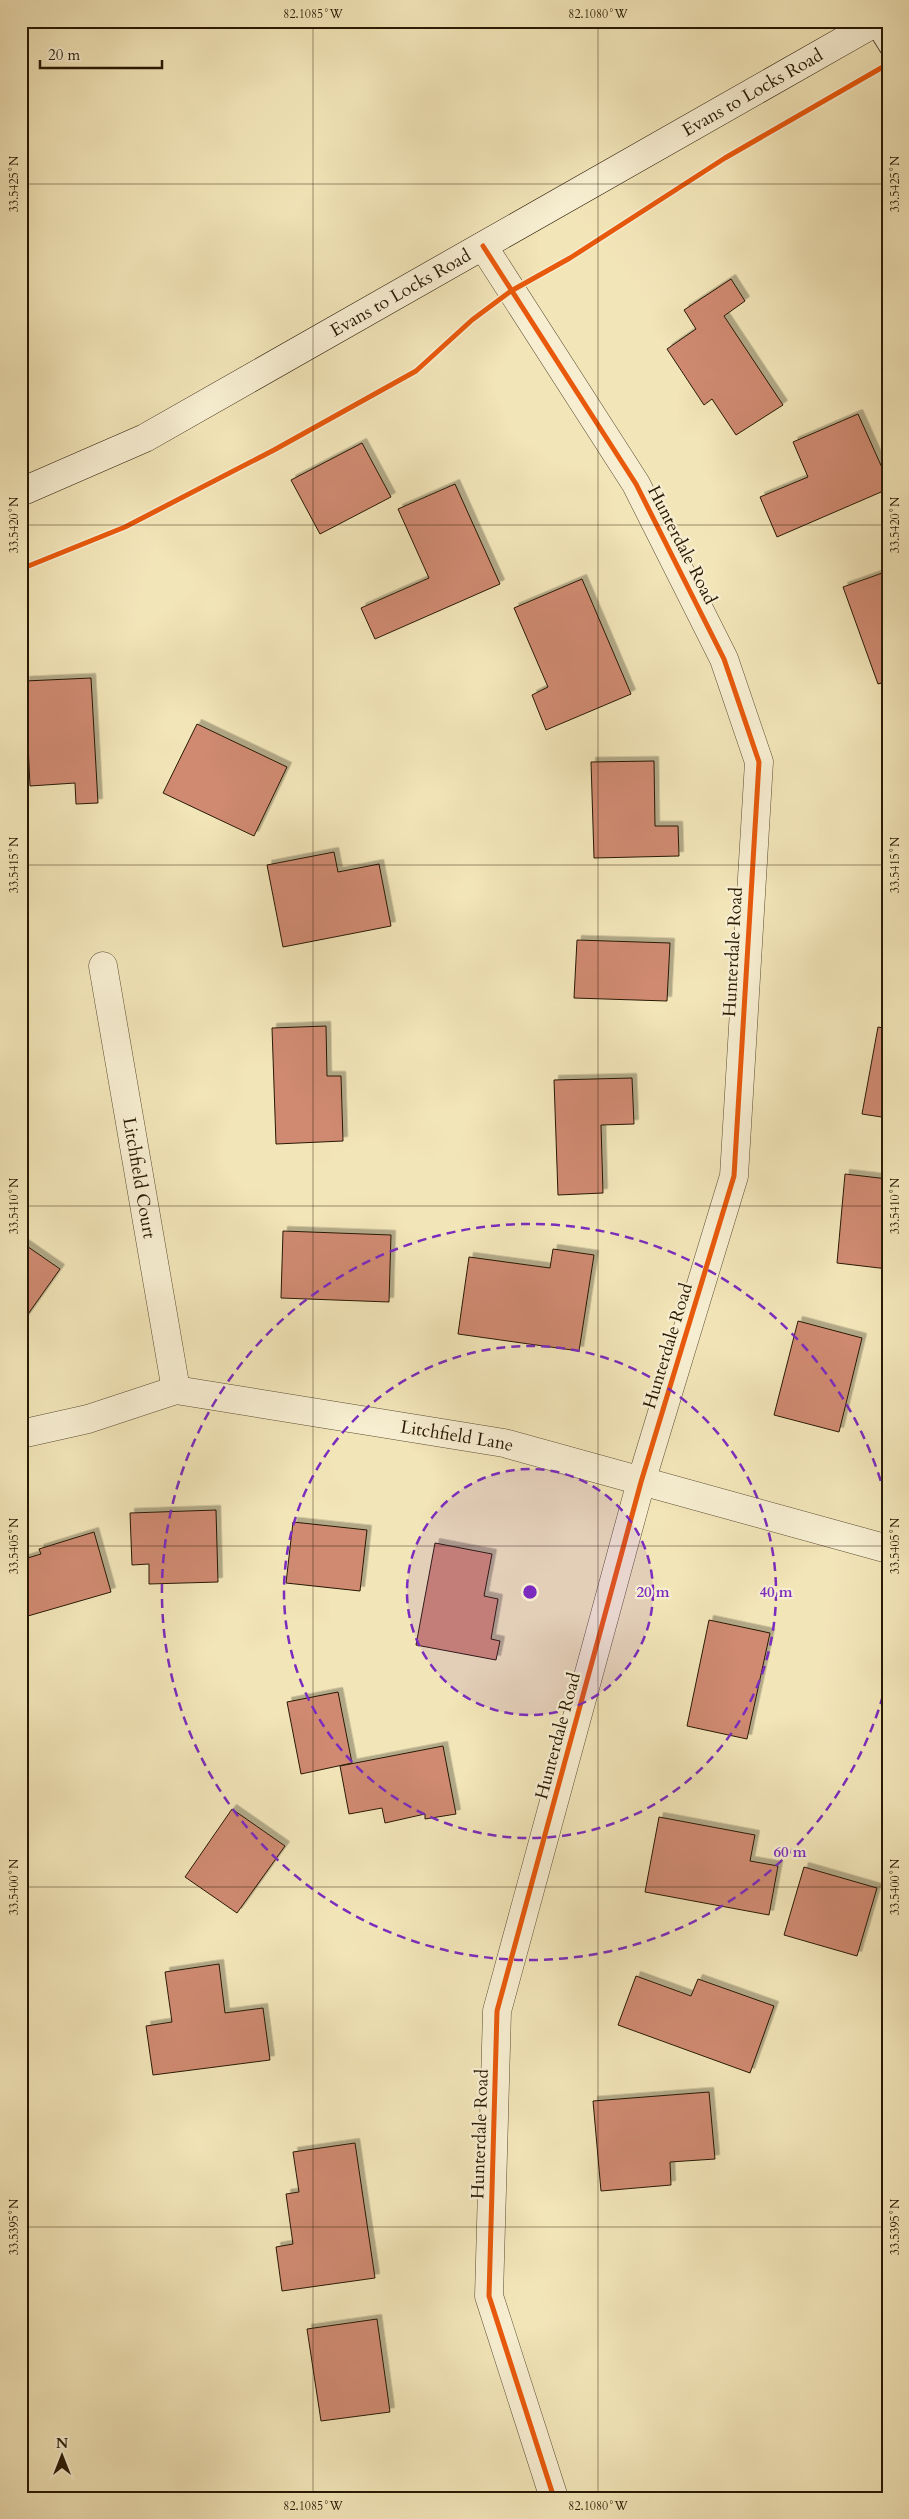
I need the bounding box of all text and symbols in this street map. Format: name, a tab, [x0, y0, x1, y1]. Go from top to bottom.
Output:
text: 82.1085°W	[283, 6, 343, 22]
text: 82.1080°W	[568, 6, 628, 22]
scale bar	[40, 38, 162, 70]
street label: Evans to Locks Road	[677, 42, 828, 142]
text: 20 m	[48, 45, 80, 65]
text: 33.5425°N	[6, 155, 22, 212]
text: 33.5425°N	[887, 155, 903, 212]
street label: Evans to Locks Road	[325, 243, 476, 343]
street label: Hunterdale Road	[641, 481, 723, 609]
text: 33.5420°N	[6, 496, 22, 553]
text: 33.5420°N	[887, 496, 903, 553]
text: 33.5415°N	[6, 836, 22, 893]
text: 33.5415°N	[887, 836, 903, 893]
street label: Hunterdale Road	[717, 886, 749, 1018]
street label: Litchfield Court	[117, 1115, 162, 1241]
text: 33.5410°N	[6, 1177, 22, 1234]
text: 33.5410°N	[887, 1177, 903, 1234]
street label: Hunterdale Road	[637, 1280, 699, 1412]
street label: Litchfield Lane	[399, 1414, 517, 1458]
text: 33.5405°N	[6, 1517, 22, 1574]
text: 33.5405°N	[887, 1517, 903, 1574]
text: 20 m	[636, 1582, 670, 1602]
text: 40 m	[759, 1582, 793, 1602]
centre of rings	[521, 1583, 539, 1601]
street label: Hunterdale Road	[529, 1670, 587, 1802]
text: 60 m	[773, 1842, 807, 1862]
text: 33.5400°N	[6, 1858, 22, 1915]
text: 33.5400°N	[887, 1858, 903, 1915]
street label: Hunterdale Road	[465, 2068, 495, 2199]
text: 33.5395°N	[6, 2198, 22, 2255]
text: 33.5395°N	[887, 2198, 903, 2255]
north arrow	[38, 2432, 88, 2482]
text: N	[56, 2434, 68, 2453]
text: 82.1085°W	[283, 2498, 343, 2514]
text: 82.1080°W	[568, 2498, 628, 2514]

